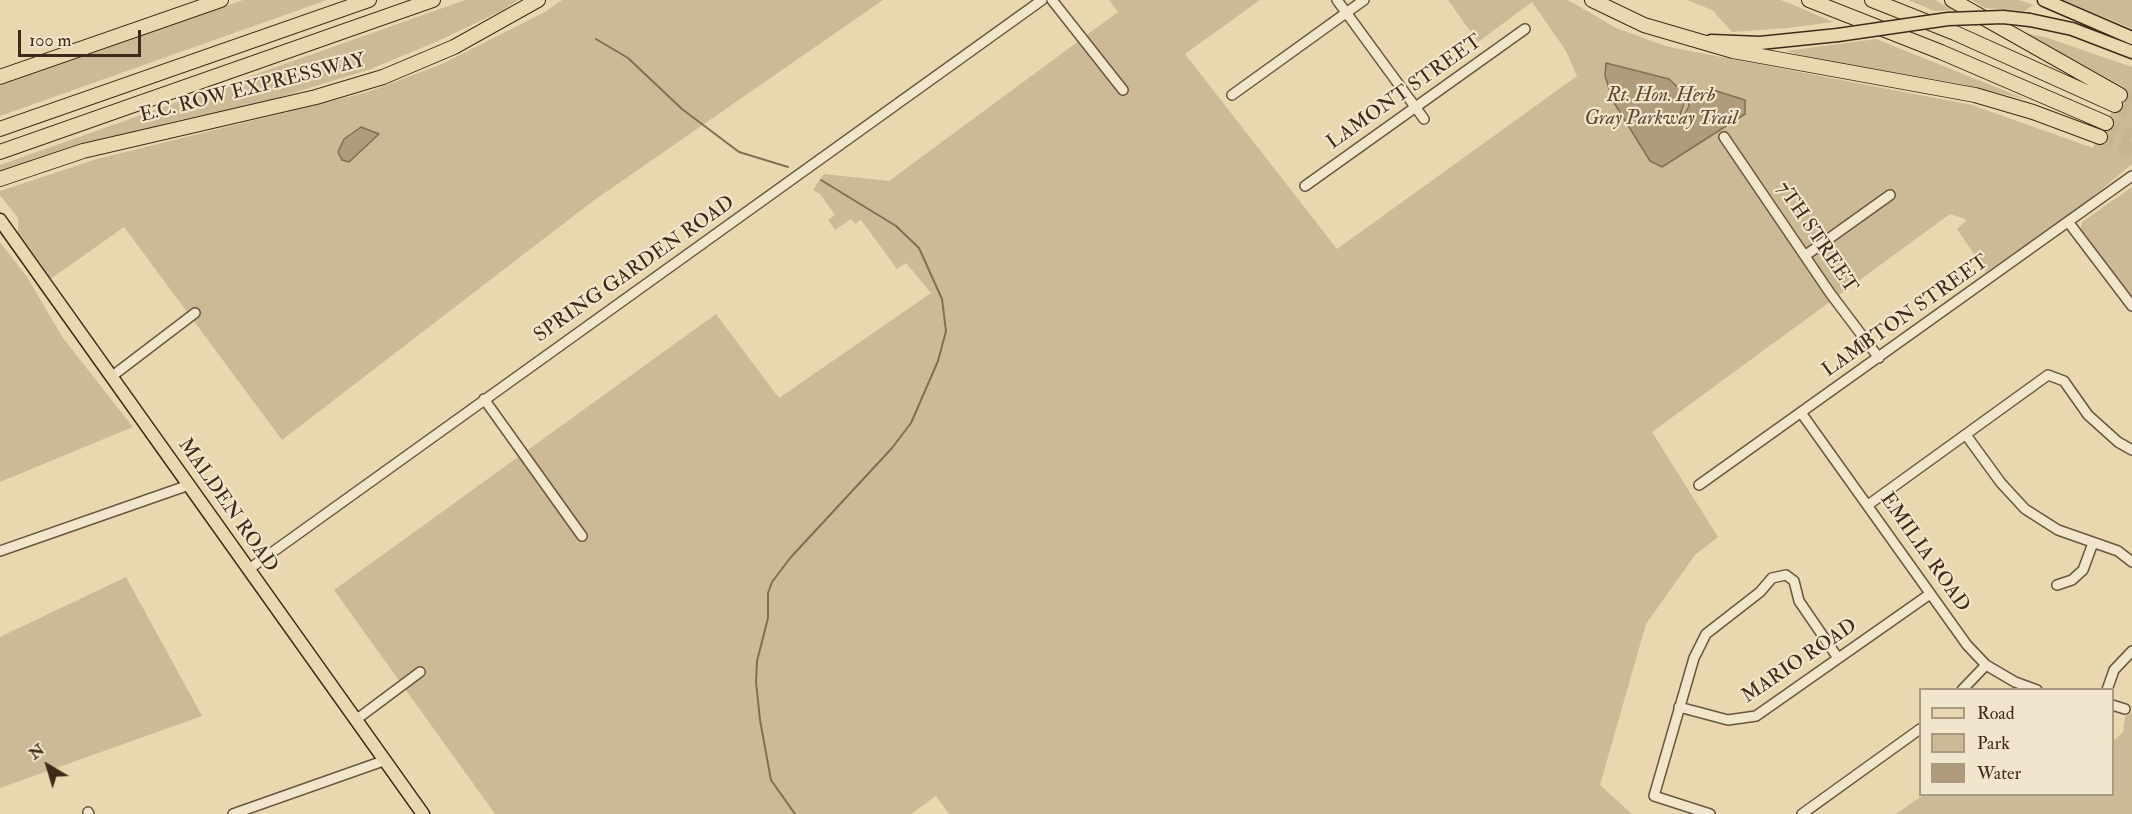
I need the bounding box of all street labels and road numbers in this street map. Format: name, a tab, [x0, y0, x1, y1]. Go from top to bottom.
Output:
street label: LAMONT STREET	[1323, 30, 1487, 156]
street label: E.C. ROW EXPRESSWAY	[137, 49, 369, 129]
street label: 7TH STREET	[1770, 178, 1862, 298]
street label: SPRING GARDEN ROAD	[530, 192, 740, 348]
street label: LAMBTON STREET	[1818, 251, 1994, 383]
street label: MALDEN ROAD	[172, 434, 282, 578]
street label: EMILIA ROAD	[1874, 489, 1974, 617]
street label: MARIO ROAD	[1738, 615, 1862, 709]

